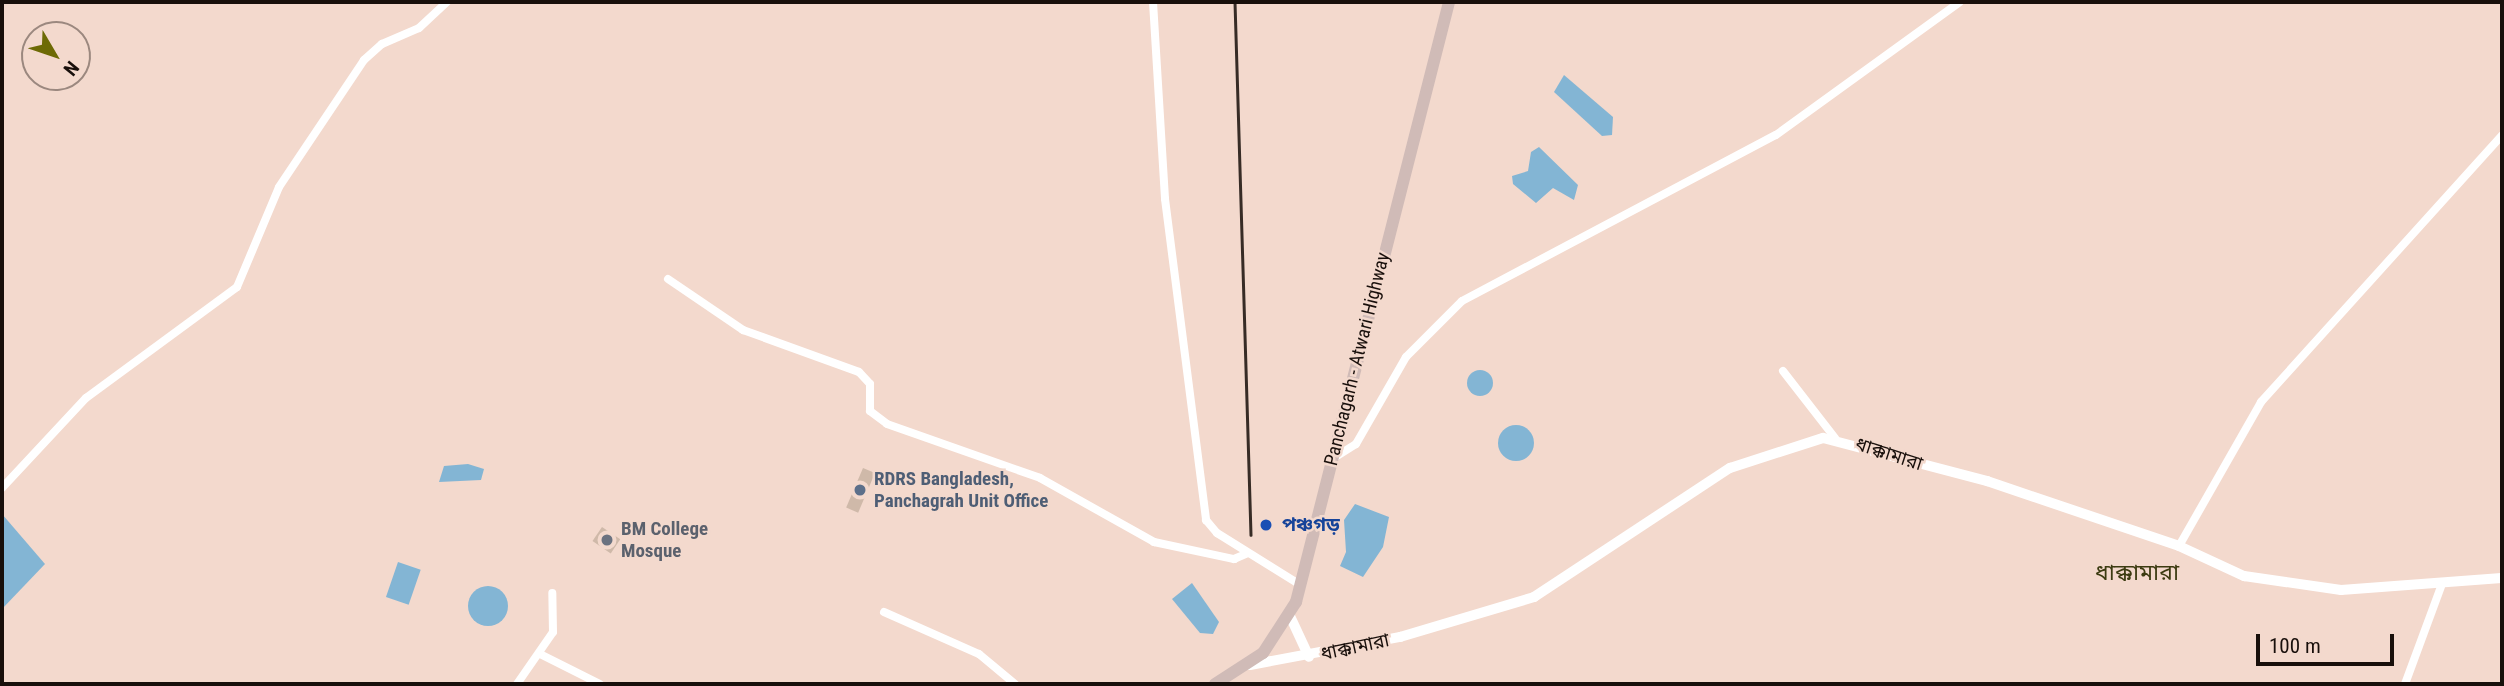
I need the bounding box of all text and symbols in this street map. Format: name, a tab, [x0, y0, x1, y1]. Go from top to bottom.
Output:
north arrow	[21, 21, 91, 91]
text: N	[59, 57, 84, 80]
street label: Panchagarh - Atwari Highway	[1319, 250, 1395, 468]
street label: ধাক্কামারা	[1852, 432, 1926, 476]
place label: RDRS Bangladesh, Panchagrah Unit Office	[874, 468, 1048, 512]
marker: RDRS Bangladesh, Panchagrah Unit Office	[852, 482, 868, 498]
place label: পঞ্চগড়	[1282, 514, 1340, 536]
marker: পঞ্চগড়	[1256, 515, 1276, 535]
place label: BM College Mosque	[621, 518, 708, 562]
marker: BM College Mosque	[599, 532, 615, 548]
district label: ধাক্কামারা	[2095, 559, 2179, 587]
scale bar	[2259, 620, 2397, 664]
street label: ধাক্কামারা	[1319, 629, 1391, 665]
text: 100 m	[2269, 634, 2321, 658]

